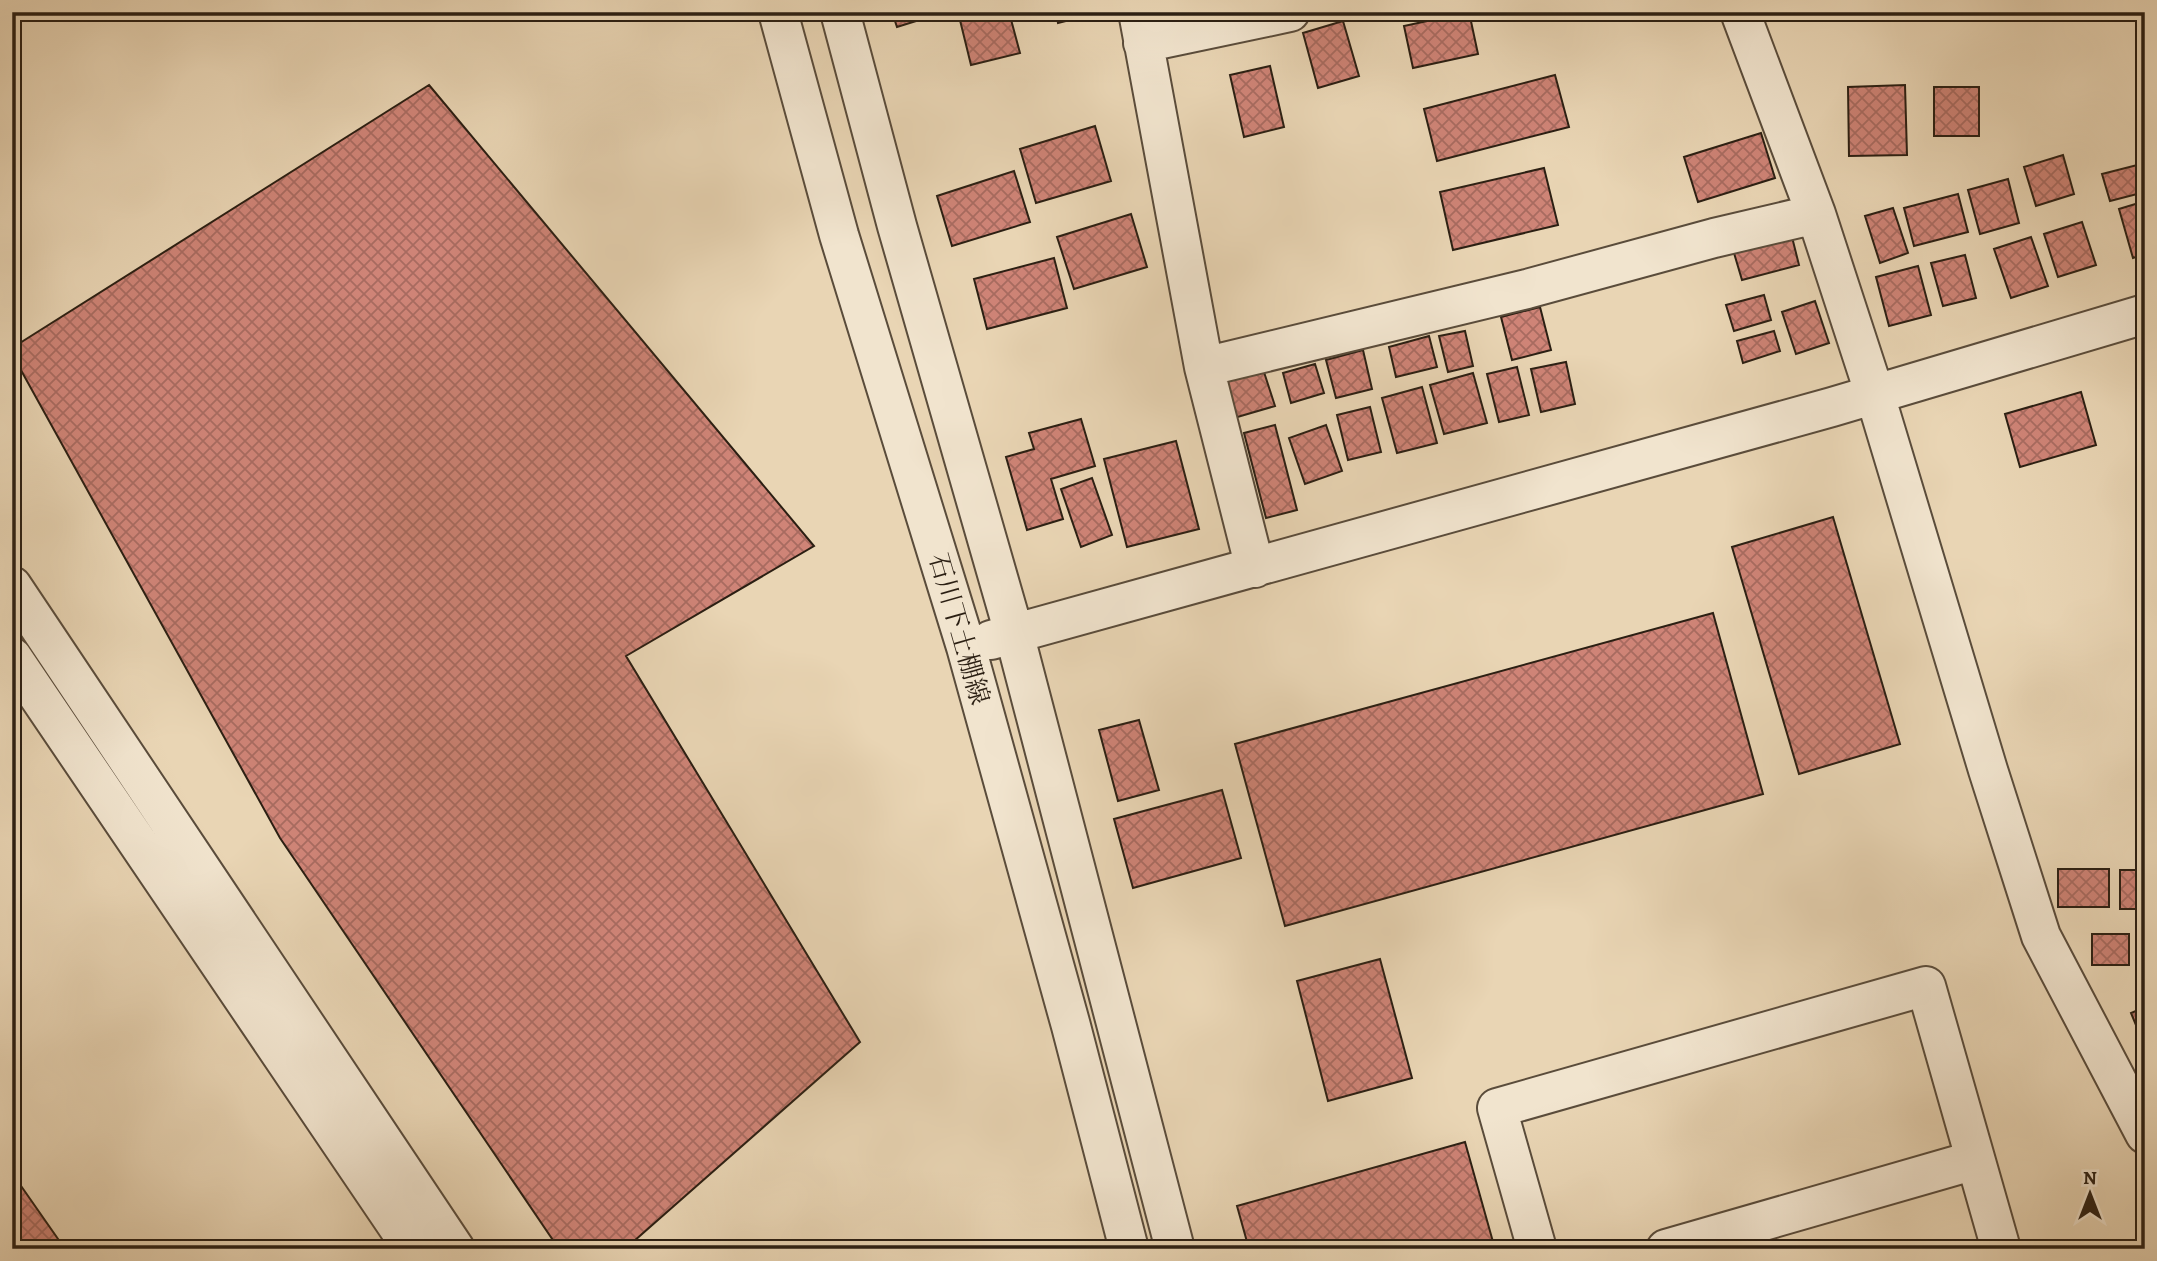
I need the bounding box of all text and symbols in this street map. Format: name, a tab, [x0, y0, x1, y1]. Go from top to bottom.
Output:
street label: 石川下土棚線	[921, 549, 997, 709]
north arrow	[2056, 1160, 2126, 1230]
text: N	[2083, 1165, 2097, 1191]

